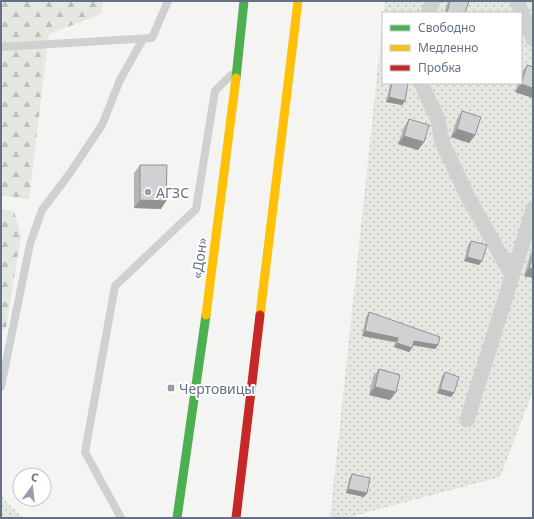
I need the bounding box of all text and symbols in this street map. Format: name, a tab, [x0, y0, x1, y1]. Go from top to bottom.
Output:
legend	[382, 12, 522, 84]
text: Свободно	[418, 19, 476, 36]
text: Медленно	[418, 39, 478, 56]
text: Пробка	[418, 59, 461, 76]
place label: АГЗС	[156, 183, 189, 202]
marker: АГЗС	[143, 187, 153, 197]
street label: «Дон»	[187, 236, 211, 280]
place label: Чертовицы	[179, 379, 255, 398]
marker: Чертовицы	[166, 383, 176, 393]
north arrow	[12, 467, 52, 507]
text: С	[29, 469, 40, 485]

